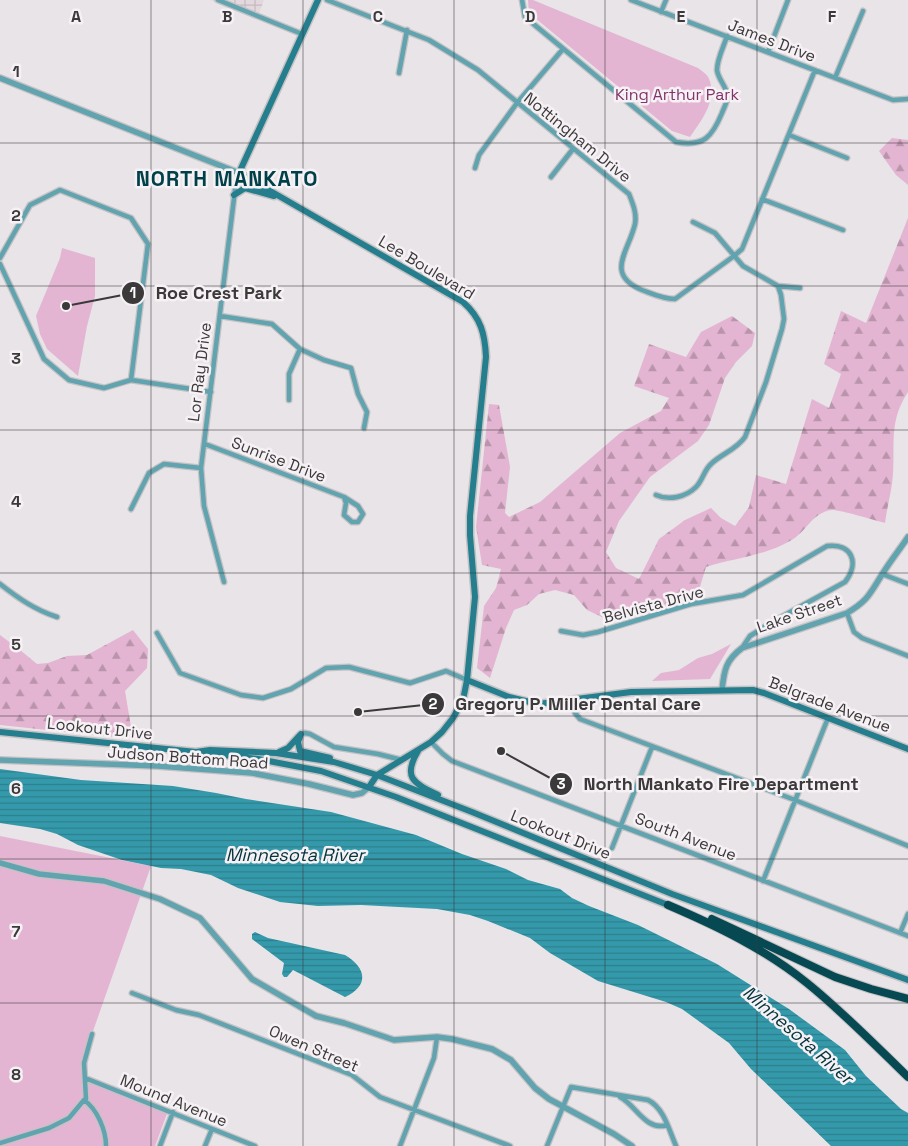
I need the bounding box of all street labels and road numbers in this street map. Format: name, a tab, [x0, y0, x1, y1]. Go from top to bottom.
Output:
street label: James Drive	[725, 14, 819, 67]
street label: Nottingham Drive	[520, 88, 636, 187]
street label: Lee Boulevard	[375, 230, 479, 304]
street label: Lor Ray Drive	[183, 321, 216, 423]
street label: Sunrise Drive	[229, 432, 329, 487]
street label: Belvista Drive	[600, 581, 706, 628]
street label: Lake Street	[754, 589, 844, 638]
street label: Belgrade Avenue	[766, 672, 894, 737]
street label: Lookout Drive	[46, 713, 154, 744]
street label: Judson Bottom Road	[107, 741, 269, 774]
street label: Lookout Drive	[508, 805, 614, 864]
street label: South Avenue	[632, 807, 740, 865]
street label: Owen Street	[266, 1020, 362, 1077]
street label: Mound Avenue	[117, 1069, 231, 1132]

